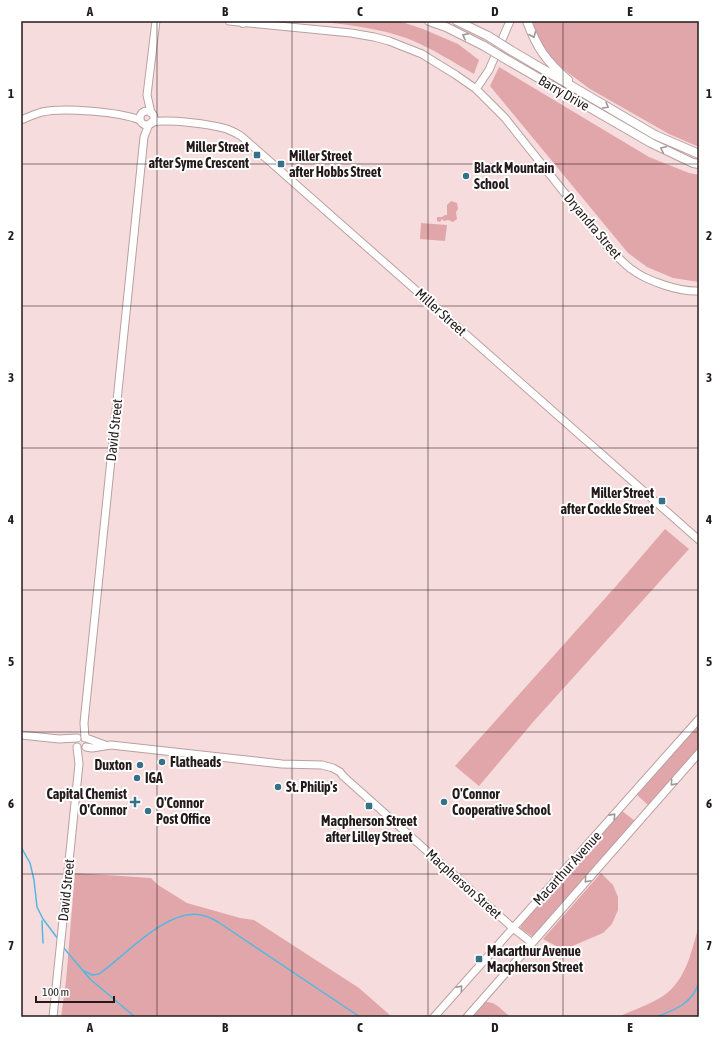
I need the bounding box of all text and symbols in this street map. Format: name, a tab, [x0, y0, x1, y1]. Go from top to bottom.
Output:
text: A	[86, 4, 94, 19]
text: B	[222, 4, 229, 19]
text: C	[357, 4, 363, 19]
text: D	[491, 4, 499, 19]
text: E	[627, 4, 633, 19]
one-way arrow	[528, 32, 536, 39]
one-way arrow	[462, 34, 469, 41]
street label: Barry Drive	[536, 72, 592, 114]
text: 1	[8, 86, 14, 101]
text: 1	[706, 86, 712, 101]
one-way arrow	[602, 102, 609, 109]
place label: Miller Street after Syme Crescent	[148, 139, 249, 171]
one-way arrow	[660, 146, 668, 154]
place label: Miller Street after Hobbs Street	[289, 148, 381, 180]
marker: Miller Street after Syme Crescent	[252, 150, 262, 160]
marker: Miller Street after Hobbs Street	[276, 159, 286, 169]
place label: Black Mountain School	[474, 160, 554, 192]
marker: Black Mountain School	[461, 171, 471, 181]
street label: Dryandra Street	[561, 190, 625, 262]
text: 2	[8, 228, 14, 243]
text: 2	[706, 228, 712, 243]
street label: Miller Street	[412, 285, 470, 339]
text: 3	[8, 370, 14, 385]
text: 3	[706, 370, 712, 385]
street label: David Street	[103, 398, 125, 462]
place label: Miller Street after Cockle Street	[561, 485, 654, 517]
marker: Miller Street after Cockle Street	[657, 496, 667, 506]
text: 4	[7, 512, 14, 527]
text: 4	[705, 512, 712, 527]
text: 5	[8, 654, 14, 669]
text: 5	[706, 654, 712, 669]
place label: Flatheads	[170, 754, 221, 770]
place label: Duxton	[94, 757, 132, 773]
marker: Flatheads	[157, 757, 167, 767]
marker: Duxton	[135, 760, 145, 770]
place label: IGA	[145, 770, 163, 786]
marker: IGA	[132, 773, 142, 783]
one-way arrow	[671, 778, 678, 785]
place label: St. Philip's	[286, 779, 337, 795]
marker: St. Philip's	[273, 782, 283, 792]
place label: Capital Chemist O'Connor	[46, 786, 128, 818]
place label: O'Connor Cooperative School	[452, 786, 551, 818]
place label: O'Connor Post Office	[156, 795, 211, 827]
text: 6	[8, 796, 14, 811]
text: 6	[706, 796, 712, 811]
marker: Capital Chemist O'Connor	[130, 797, 140, 807]
marker: O'Connor Cooperative School	[439, 797, 449, 807]
marker: Macpherson Street after Lilley Street	[364, 801, 374, 811]
marker: O'Connor Post Office	[143, 806, 153, 816]
place label: Macpherson Street after Lilley Street	[321, 813, 417, 845]
one-way arrow	[608, 813, 615, 820]
street label: Macarthur Avenue	[530, 828, 604, 908]
street label: Macpherson Street	[423, 846, 505, 922]
street label: David Street	[55, 858, 77, 922]
one-way arrow	[585, 875, 592, 883]
text: 7	[8, 938, 14, 953]
text: 7	[706, 938, 712, 953]
place label: Macarthur Avenue Macpherson Street	[487, 943, 583, 975]
marker: Macarthur Avenue Macpherson Street	[474, 954, 484, 964]
scale bar	[36, 978, 114, 1004]
text: 100 m	[42, 985, 69, 999]
one-way arrow	[456, 985, 463, 993]
text: A	[86, 1020, 94, 1035]
text: B	[222, 1020, 229, 1035]
text: C	[357, 1020, 363, 1035]
text: D	[491, 1020, 499, 1035]
text: E	[627, 1020, 633, 1035]

